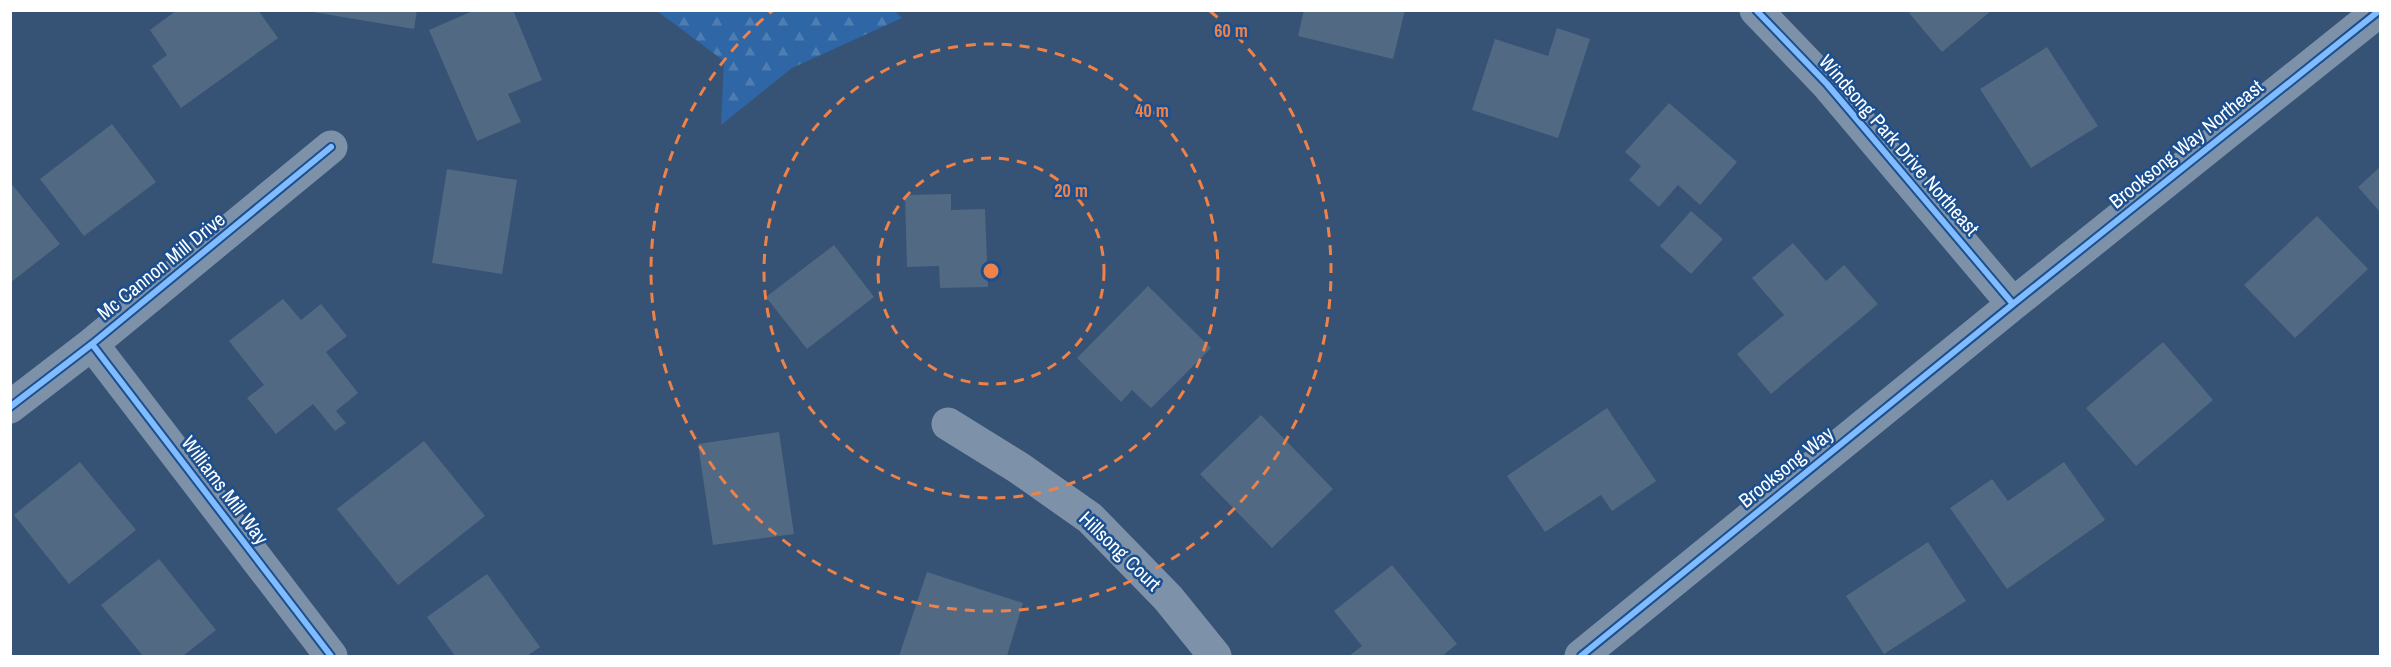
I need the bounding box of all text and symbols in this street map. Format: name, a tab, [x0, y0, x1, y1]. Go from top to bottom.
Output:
text: 60 m	[1214, 18, 1248, 43]
street label: Windsong Park Drive Northeast	[1813, 48, 1986, 241]
street label: Brooksong Way Northeast	[2103, 73, 2269, 214]
text: 40 m	[1135, 98, 1169, 123]
text: 20 m	[1054, 178, 1088, 203]
street label: Mc Cannon Mill Drive	[91, 206, 230, 326]
centre of rings	[981, 261, 1001, 281]
street label: Brooksong Way	[1732, 419, 1840, 513]
street label: Williams Mill Way	[176, 430, 276, 550]
street label: Hillsong Court	[1074, 505, 1167, 597]

